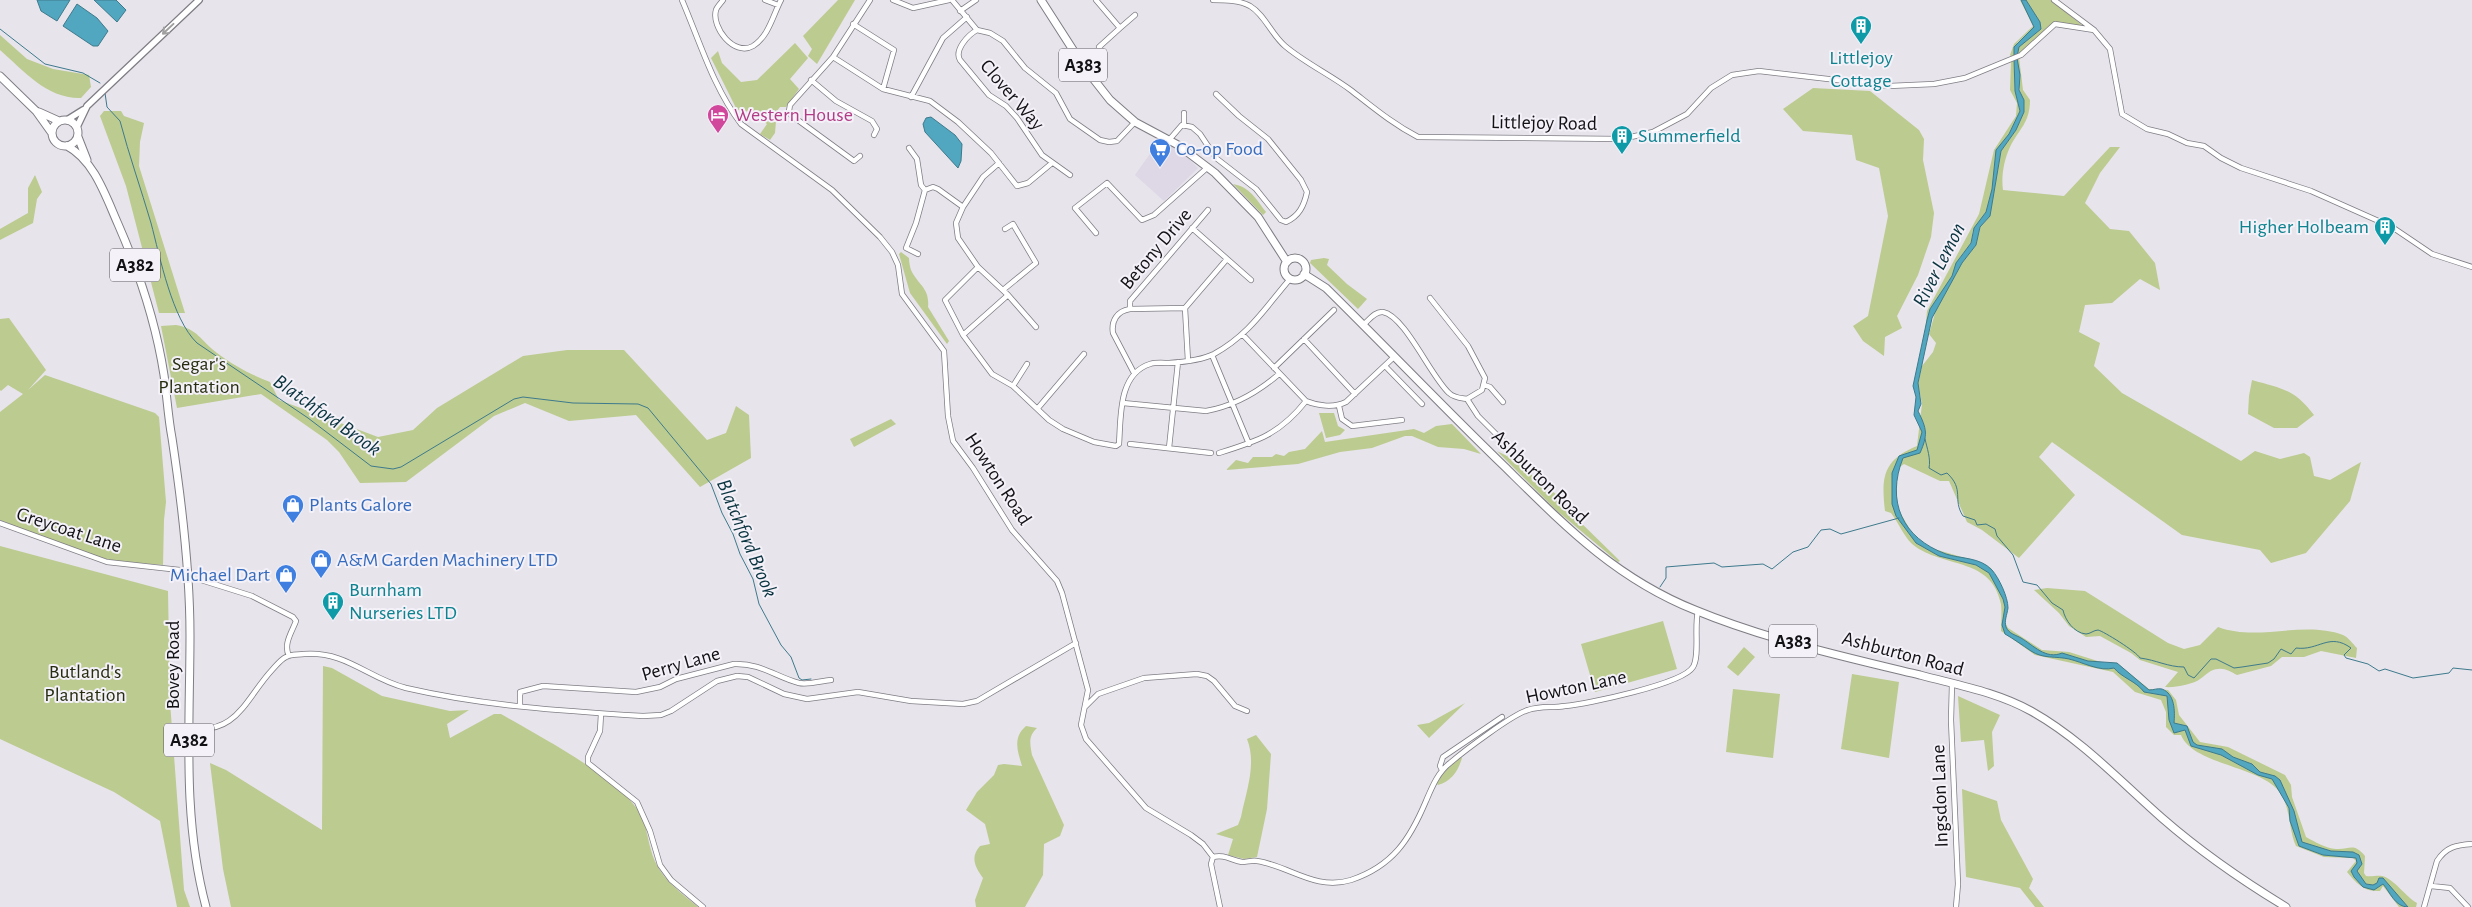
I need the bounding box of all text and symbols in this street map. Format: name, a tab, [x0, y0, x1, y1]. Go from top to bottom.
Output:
building icon: Littlejoy Cottage	[1849, 14, 1873, 45]
one-way arrow	[162, 23, 175, 35]
road number: A383	[1059, 48, 1107, 82]
place label: Littlejoy Cottage	[1829, 48, 1893, 91]
street label: Clover Way	[976, 56, 1048, 134]
hotel icon: Western House	[706, 103, 730, 134]
place label: Western House	[734, 105, 853, 125]
street label: Littlejoy Road	[1491, 112, 1597, 134]
building icon: Summerfield	[1610, 124, 1634, 155]
place label: Summerfield	[1638, 126, 1741, 146]
supermarket icon: Co-op Food	[1148, 137, 1172, 168]
place label: Co-op Food	[1176, 139, 1263, 159]
street label: Betony Drive	[1117, 205, 1195, 293]
building icon: Higher Holbeam	[2373, 215, 2397, 246]
place label: Higher Holbeam	[2239, 217, 2369, 237]
water label: River Lemon	[1909, 220, 1969, 310]
road number: A382	[110, 248, 160, 282]
park label: Segar's Plantation	[158, 354, 240, 397]
water label: Blatchford Brook	[269, 370, 385, 460]
street label: Ashburton Road	[1488, 426, 1592, 528]
street label: Howton Road	[961, 429, 1035, 529]
water label: Blatchford Brook	[713, 476, 781, 600]
shop icon: Plants Galore	[281, 493, 305, 524]
place label: Plants Galore	[309, 495, 412, 515]
street label: Greycoat Lane	[14, 504, 124, 556]
shop icon: A&M Garden Machinery LTD	[309, 548, 333, 579]
place label: A&M Garden Machinery LTD	[337, 550, 558, 570]
shop icon: Michael Dart	[274, 563, 298, 594]
place label: Michael Dart	[170, 565, 271, 585]
place label: Burnham Nurseries LTD	[349, 580, 457, 623]
building icon: Burnham Nurseries LTD	[321, 590, 345, 621]
street label: Bovey Road	[163, 620, 183, 710]
road number: A383	[1769, 624, 1817, 658]
street label: Ashburton Road	[1840, 628, 1966, 680]
street label: Perry Lane	[639, 643, 723, 685]
park label: Butland's Plantation	[44, 662, 126, 705]
street label: Howton Lane	[1524, 667, 1628, 707]
road number: A382	[164, 724, 214, 756]
street label: Ingsdon Lane	[1928, 744, 1952, 848]

